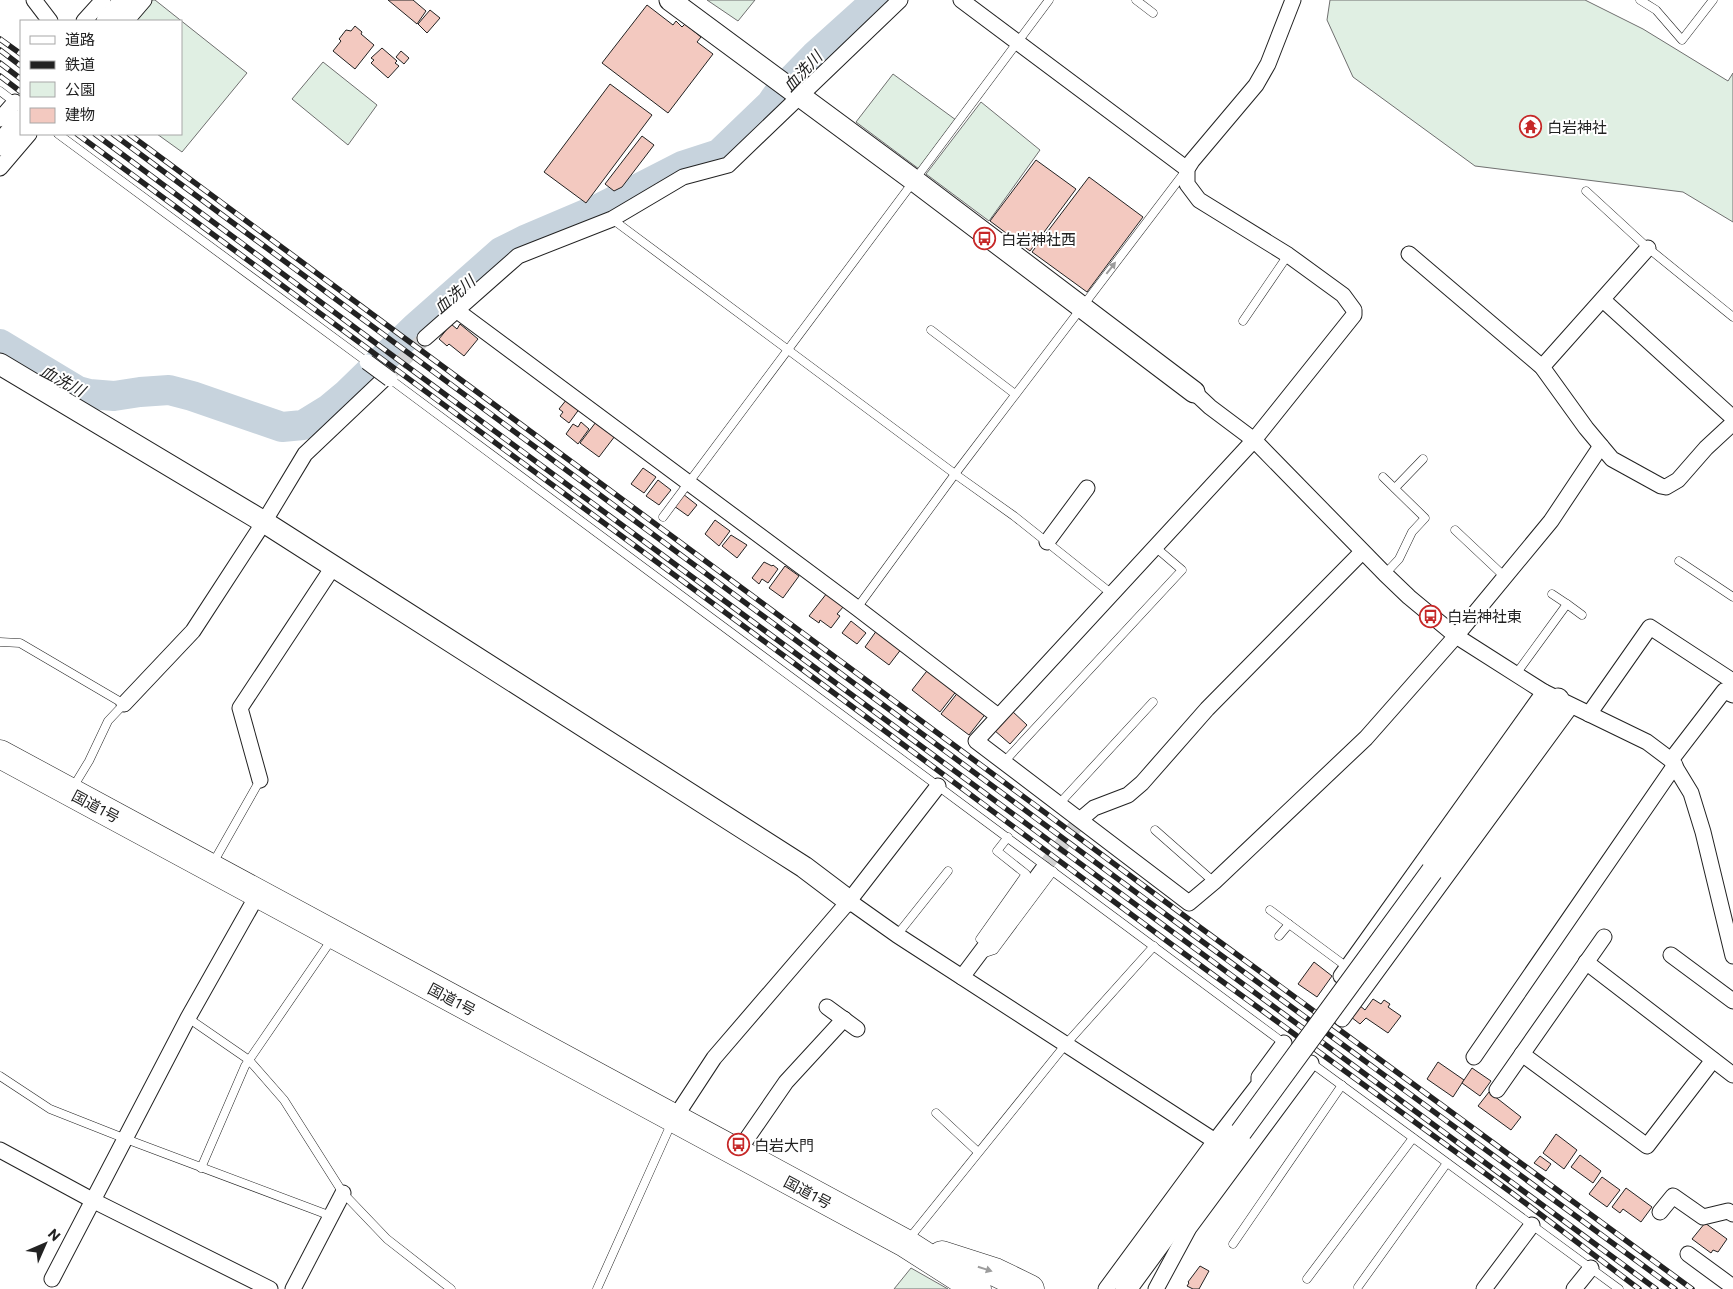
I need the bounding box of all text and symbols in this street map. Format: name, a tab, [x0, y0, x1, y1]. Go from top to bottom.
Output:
legend	[20, 20, 182, 135]
text: 道路	[65, 30, 95, 48]
water label: 血洗川	[779, 46, 827, 95]
text: 鉄道	[65, 55, 95, 73]
text: 公園	[65, 80, 95, 98]
text: 建物	[65, 105, 95, 123]
temple icon: 白岩神社	[1519, 115, 1543, 139]
place label: 白岩神社	[1547, 118, 1607, 136]
bus stop icon: 白岩神社西	[973, 227, 997, 251]
place label: 白岩神社西	[1001, 230, 1076, 248]
one-way arrow	[1105, 262, 1116, 275]
water label: 血洗川	[430, 270, 480, 317]
water label: 血洗川	[37, 360, 90, 401]
bus stop icon: 白岩神社東	[1419, 604, 1443, 628]
place label: 白岩神社東	[1447, 607, 1522, 625]
street label: 国道1号	[69, 786, 123, 826]
street label: 国道1号	[425, 979, 479, 1019]
bus stop icon: 白岩大門	[726, 1133, 750, 1157]
place label: 白岩大門	[754, 1136, 814, 1154]
street label: 国道1号	[781, 1172, 835, 1212]
north arrow	[20, 1219, 70, 1269]
text: N	[45, 1225, 64, 1244]
one-way arrow	[977, 1266, 992, 1273]

